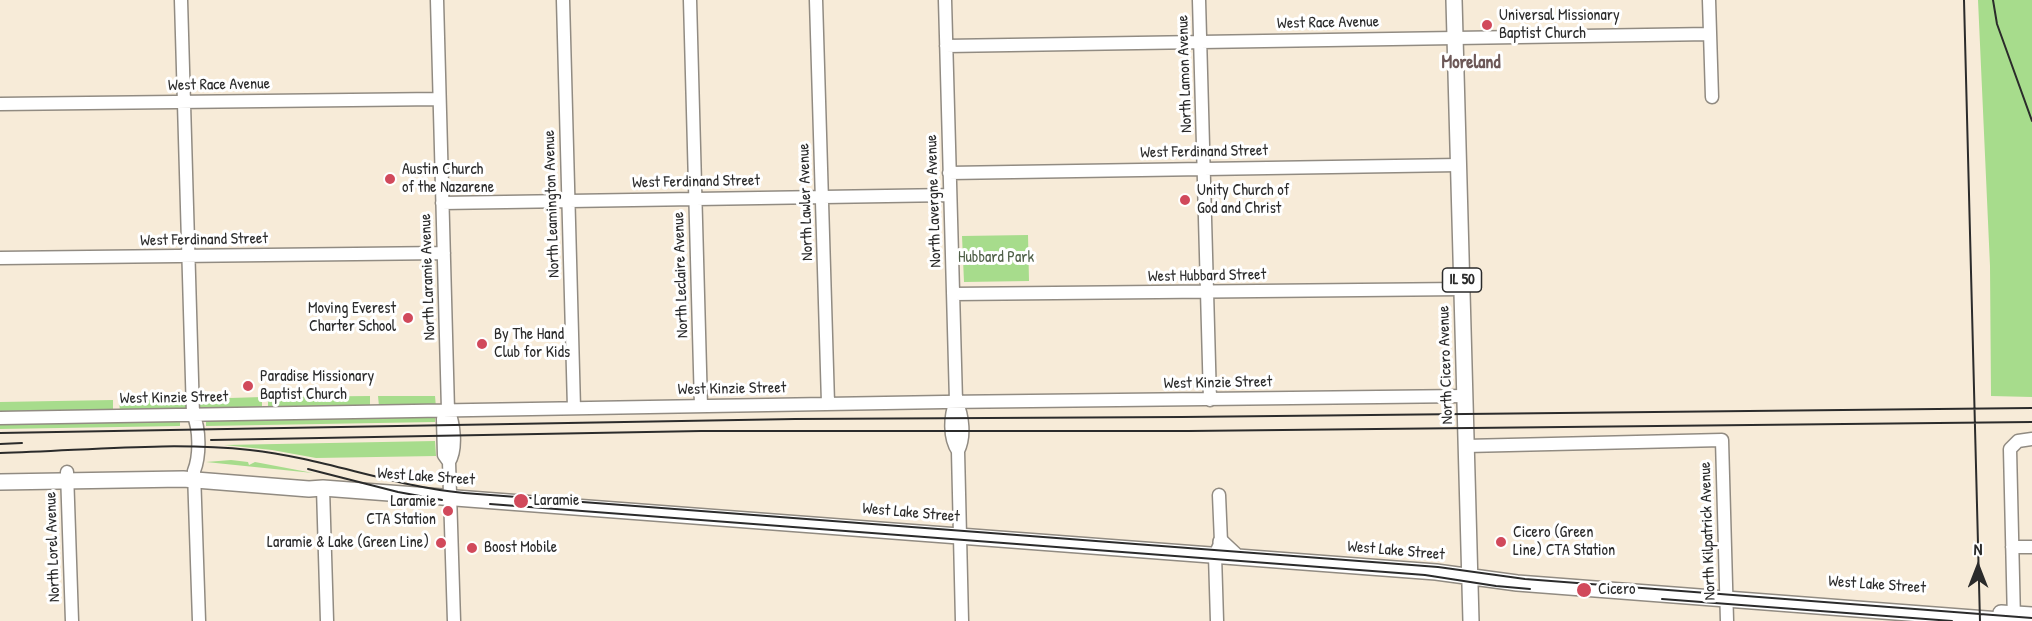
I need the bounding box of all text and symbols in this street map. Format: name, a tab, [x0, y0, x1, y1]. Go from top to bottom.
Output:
place label: Universal Missionary Baptist Church	[1499, 6, 1620, 44]
street label: West Race Avenue	[1277, 13, 1379, 33]
street label: North Lamon Avenue	[1173, 15, 1197, 133]
marker: Universal Missionary Baptist Church	[1480, 18, 1494, 32]
district label: Moreland	[1441, 52, 1501, 74]
street label: West Race Avenue	[168, 75, 270, 95]
street label: North Leamington Avenue	[540, 130, 564, 278]
street label: North Lavergne Avenue	[922, 134, 946, 268]
street label: West Ferdinand Street	[1140, 141, 1268, 163]
street label: North Lawler Avenue	[794, 143, 818, 261]
place label: Austin Church of the Nazarene	[402, 160, 494, 198]
street label: West Ferdinand Street	[632, 171, 760, 193]
marker: Austin Church of the Nazarene	[383, 172, 397, 186]
place label: Unity Church of God and Christ	[1197, 181, 1289, 219]
marker: Unity Church of God and Christ	[1178, 193, 1192, 207]
street label: North Leclaire Avenue	[669, 211, 693, 339]
street label: North Laramie Avenue	[416, 213, 440, 341]
street label: West Ferdinand Street	[140, 229, 268, 251]
park label: Hubbard Park	[958, 248, 1034, 268]
street label: West Hubbard Street	[1148, 265, 1266, 287]
road number: IL 50	[1442, 268, 1482, 292]
place label: Moving Everest Charter School	[308, 299, 396, 337]
street label: North Cicero Avenue	[1434, 305, 1458, 425]
marker: Moving Everest Charter School	[401, 311, 415, 325]
place label: By The Hand Club for Kids	[494, 325, 570, 363]
marker: By The Hand Club for Kids	[475, 337, 489, 351]
place label: Paradise Missionary Baptist Church	[260, 367, 374, 405]
street label: West Kinzie Street	[1164, 372, 1272, 394]
street label: West Kinzie Street	[678, 378, 786, 400]
marker: Paradise Missionary Baptist Church	[241, 379, 255, 393]
street label: West Kinzie Street	[120, 387, 228, 409]
street label: North Kilpatrick Avenue	[1696, 461, 1720, 601]
street label: West Lake Street	[377, 464, 475, 490]
street label: North Lorel Avenue	[41, 491, 65, 603]
place label: Laramie	[534, 491, 579, 511]
place label: Laramie CTA Station	[366, 492, 436, 530]
marker: Laramie	[512, 492, 530, 510]
street label: West Lake Street	[861, 499, 961, 527]
marker: Laramie CTA Station	[441, 504, 455, 518]
place label: Cicero (Green Line) CTA Station	[1513, 523, 1615, 561]
place label: Laramie & Lake (Green Line)	[267, 533, 429, 553]
marker: Cicero (Green Line) CTA Station	[1494, 535, 1508, 549]
marker: Laramie & Lake (Green Line)	[434, 536, 448, 550]
street label: West Lake Street	[1346, 537, 1446, 565]
north arrow	[1948, 537, 2008, 597]
place label: Boost Mobile	[484, 538, 557, 558]
text: N	[1974, 538, 1982, 560]
marker: Boost Mobile	[465, 541, 479, 555]
street label: West Lake Street	[1828, 572, 1926, 598]
place label: Cicero	[1598, 580, 1636, 600]
marker: Cicero	[1575, 581, 1593, 599]

